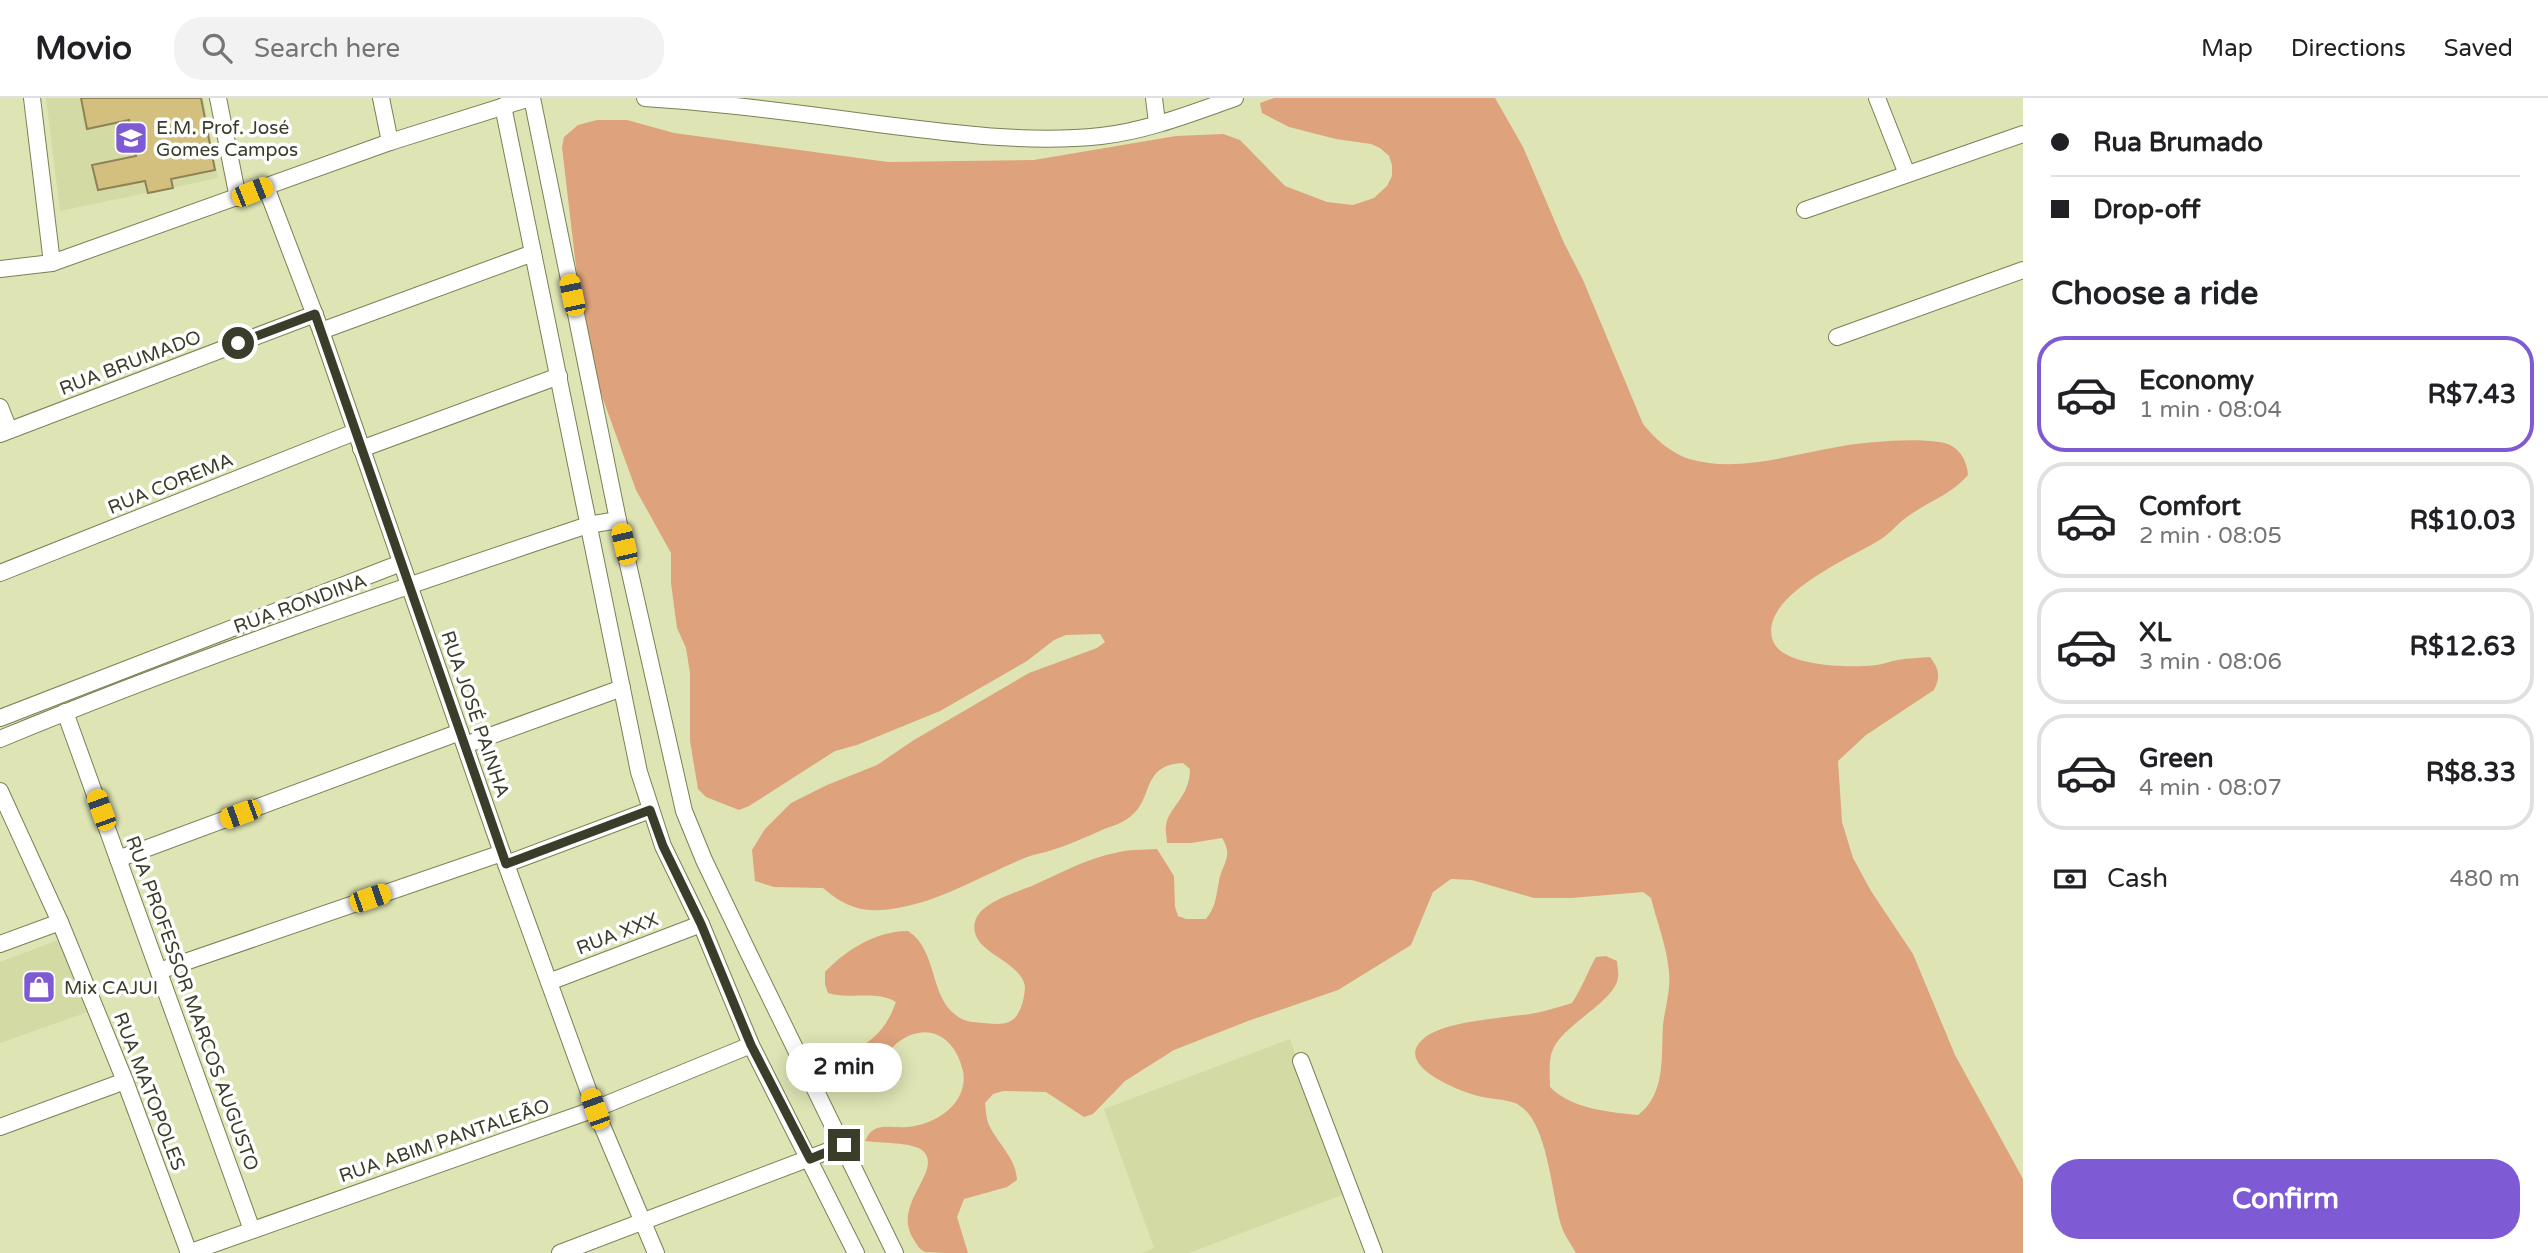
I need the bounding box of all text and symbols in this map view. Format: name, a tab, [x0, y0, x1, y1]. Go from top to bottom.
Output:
search box	[174, 17, 664, 80]
text: Movio	[35, 29, 132, 68]
icon: search	[198, 29, 236, 67]
text: Search here	[254, 33, 400, 64]
text: Map	[2201, 34, 2253, 63]
text: Directions	[2291, 34, 2406, 63]
text: Saved	[2444, 34, 2513, 63]
place label: E.M. Prof. José Gomes Campos	[156, 117, 298, 161]
school or university icon: E.M. Prof. José Gomes Campos	[112, 119, 150, 157]
text: Rua Brumado	[2093, 127, 2263, 158]
car	[229, 174, 276, 210]
text: Drop-off	[2093, 194, 2200, 225]
car	[558, 272, 587, 318]
text: Choose a ride	[2051, 275, 2258, 313]
street label: RUA BRUMADO	[56, 326, 204, 400]
route start	[222, 327, 254, 359]
icon: car	[2055, 363, 2118, 426]
text: Economy	[2139, 365, 2254, 396]
text: R$7.43	[2428, 379, 2516, 410]
text: 1 min · 08:04	[2139, 396, 2282, 424]
street label: RUA COREMA	[105, 449, 236, 519]
icon: car	[2055, 489, 2118, 552]
text: Comfort	[2139, 491, 2241, 522]
text: R$10.03	[2409, 505, 2516, 536]
car	[610, 521, 639, 567]
text: 2 min · 08:05	[2139, 522, 2282, 550]
street label: RUA RONDINA	[231, 570, 370, 638]
icon: car	[2055, 615, 2118, 678]
text: XL	[2139, 617, 2171, 648]
street label: RUA JOSÉ PAINHA	[436, 628, 514, 801]
text: R$12.63	[2409, 631, 2516, 662]
text: 3 min · 08:06	[2139, 648, 2282, 676]
icon: car	[2055, 741, 2118, 804]
text: Green	[2139, 743, 2214, 774]
text: R$8.33	[2426, 757, 2516, 788]
text: 4 min · 08:07	[2139, 774, 2282, 802]
car	[84, 787, 119, 833]
car	[217, 797, 264, 831]
street label: RUA PROFESSOR MARCOS AUGUSTO	[121, 833, 263, 1174]
icon: cash	[2051, 860, 2089, 898]
text: Cash	[2107, 863, 2168, 894]
text: 480 m	[2450, 865, 2520, 893]
car	[347, 881, 394, 915]
street label: RUA XXX	[573, 908, 661, 960]
shop icon: Mix CAJUI	[20, 968, 58, 1006]
place label: Mix CAJUI	[64, 977, 158, 999]
street label: RUA MATOPOLES	[109, 1009, 189, 1174]
callout: 2 min	[786, 1044, 902, 1093]
text: 2 min	[813, 1053, 875, 1081]
car	[578, 1086, 613, 1132]
street label: RUA ABIM PANTALEÃO	[336, 1094, 552, 1187]
route end	[828, 1129, 860, 1161]
button: Confirm	[2051, 1159, 2520, 1239]

